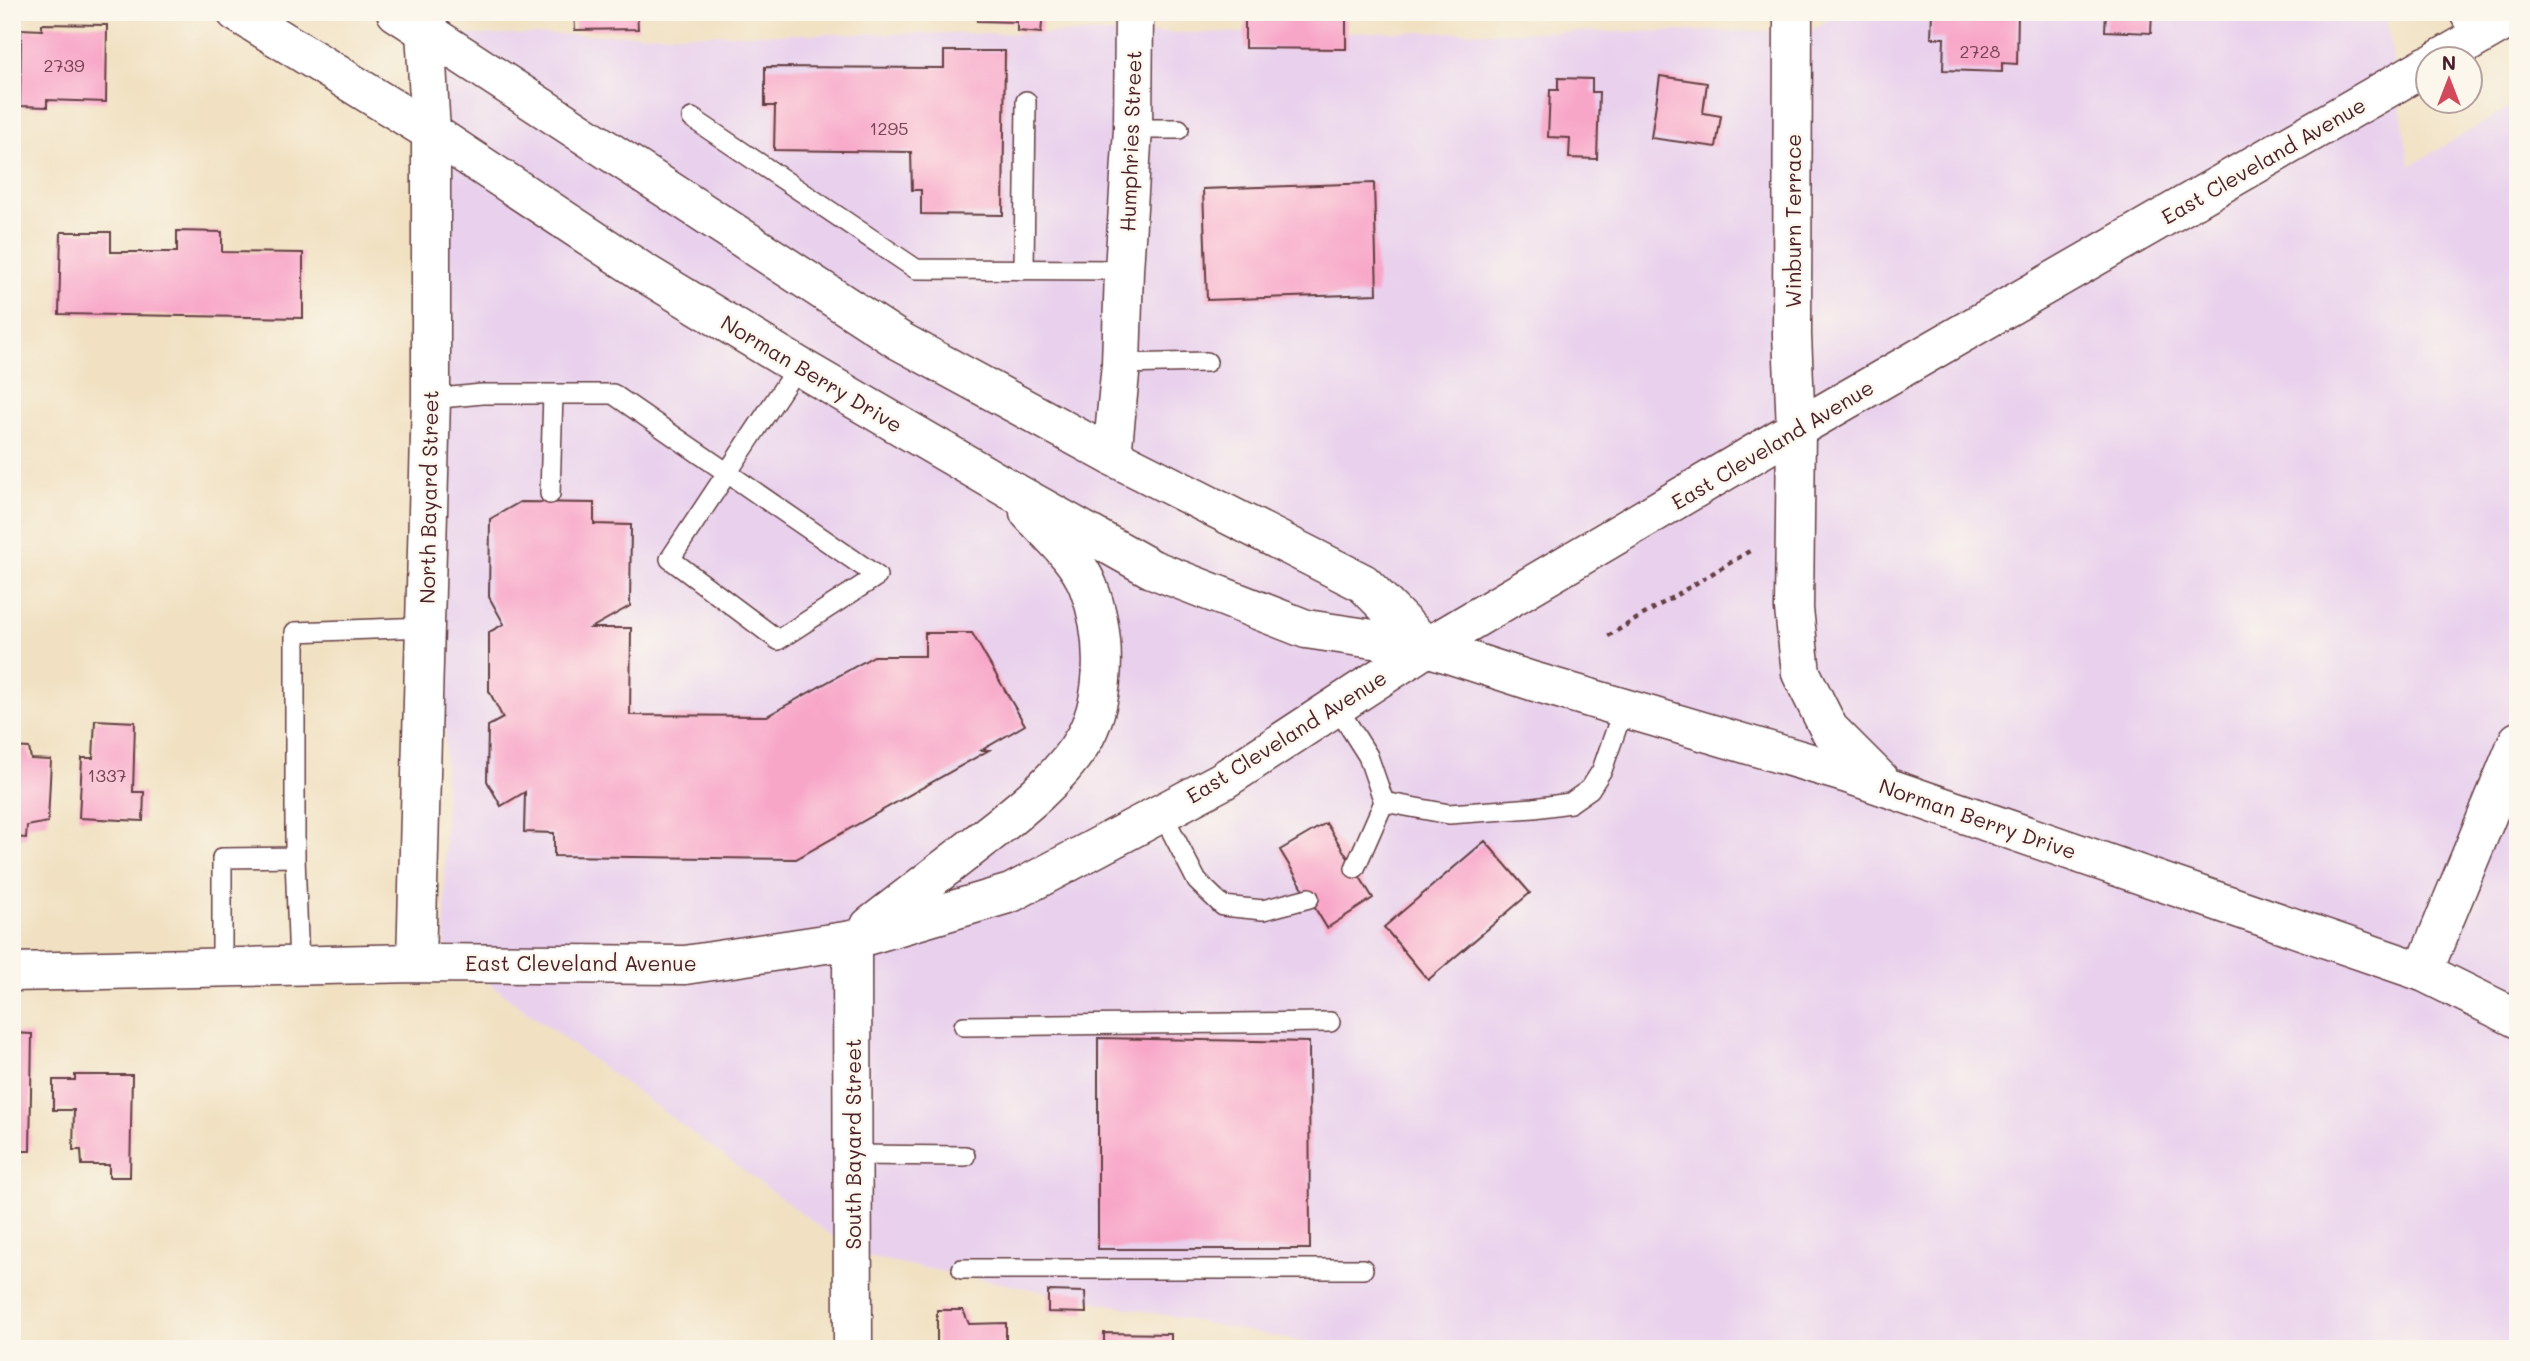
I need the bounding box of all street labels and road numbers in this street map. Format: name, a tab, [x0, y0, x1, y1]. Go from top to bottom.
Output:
street label: Humphries Street	[1113, 50, 1147, 232]
street label: East Cleveland Avenue	[2156, 90, 2370, 230]
street label: Winburn Terrace	[1779, 134, 1806, 308]
street label: Norman Berry Drive	[716, 308, 908, 438]
street label: East Cleveland Avenue	[1666, 373, 1878, 515]
street label: North Bayard Street	[413, 390, 443, 604]
street label: East Cleveland Avenue	[1181, 663, 1391, 809]
street label: Norman Berry Drive	[1876, 772, 2080, 864]
street label: East Cleveland Avenue	[465, 949, 697, 976]
street label: South Bayard Street	[839, 1038, 866, 1250]

